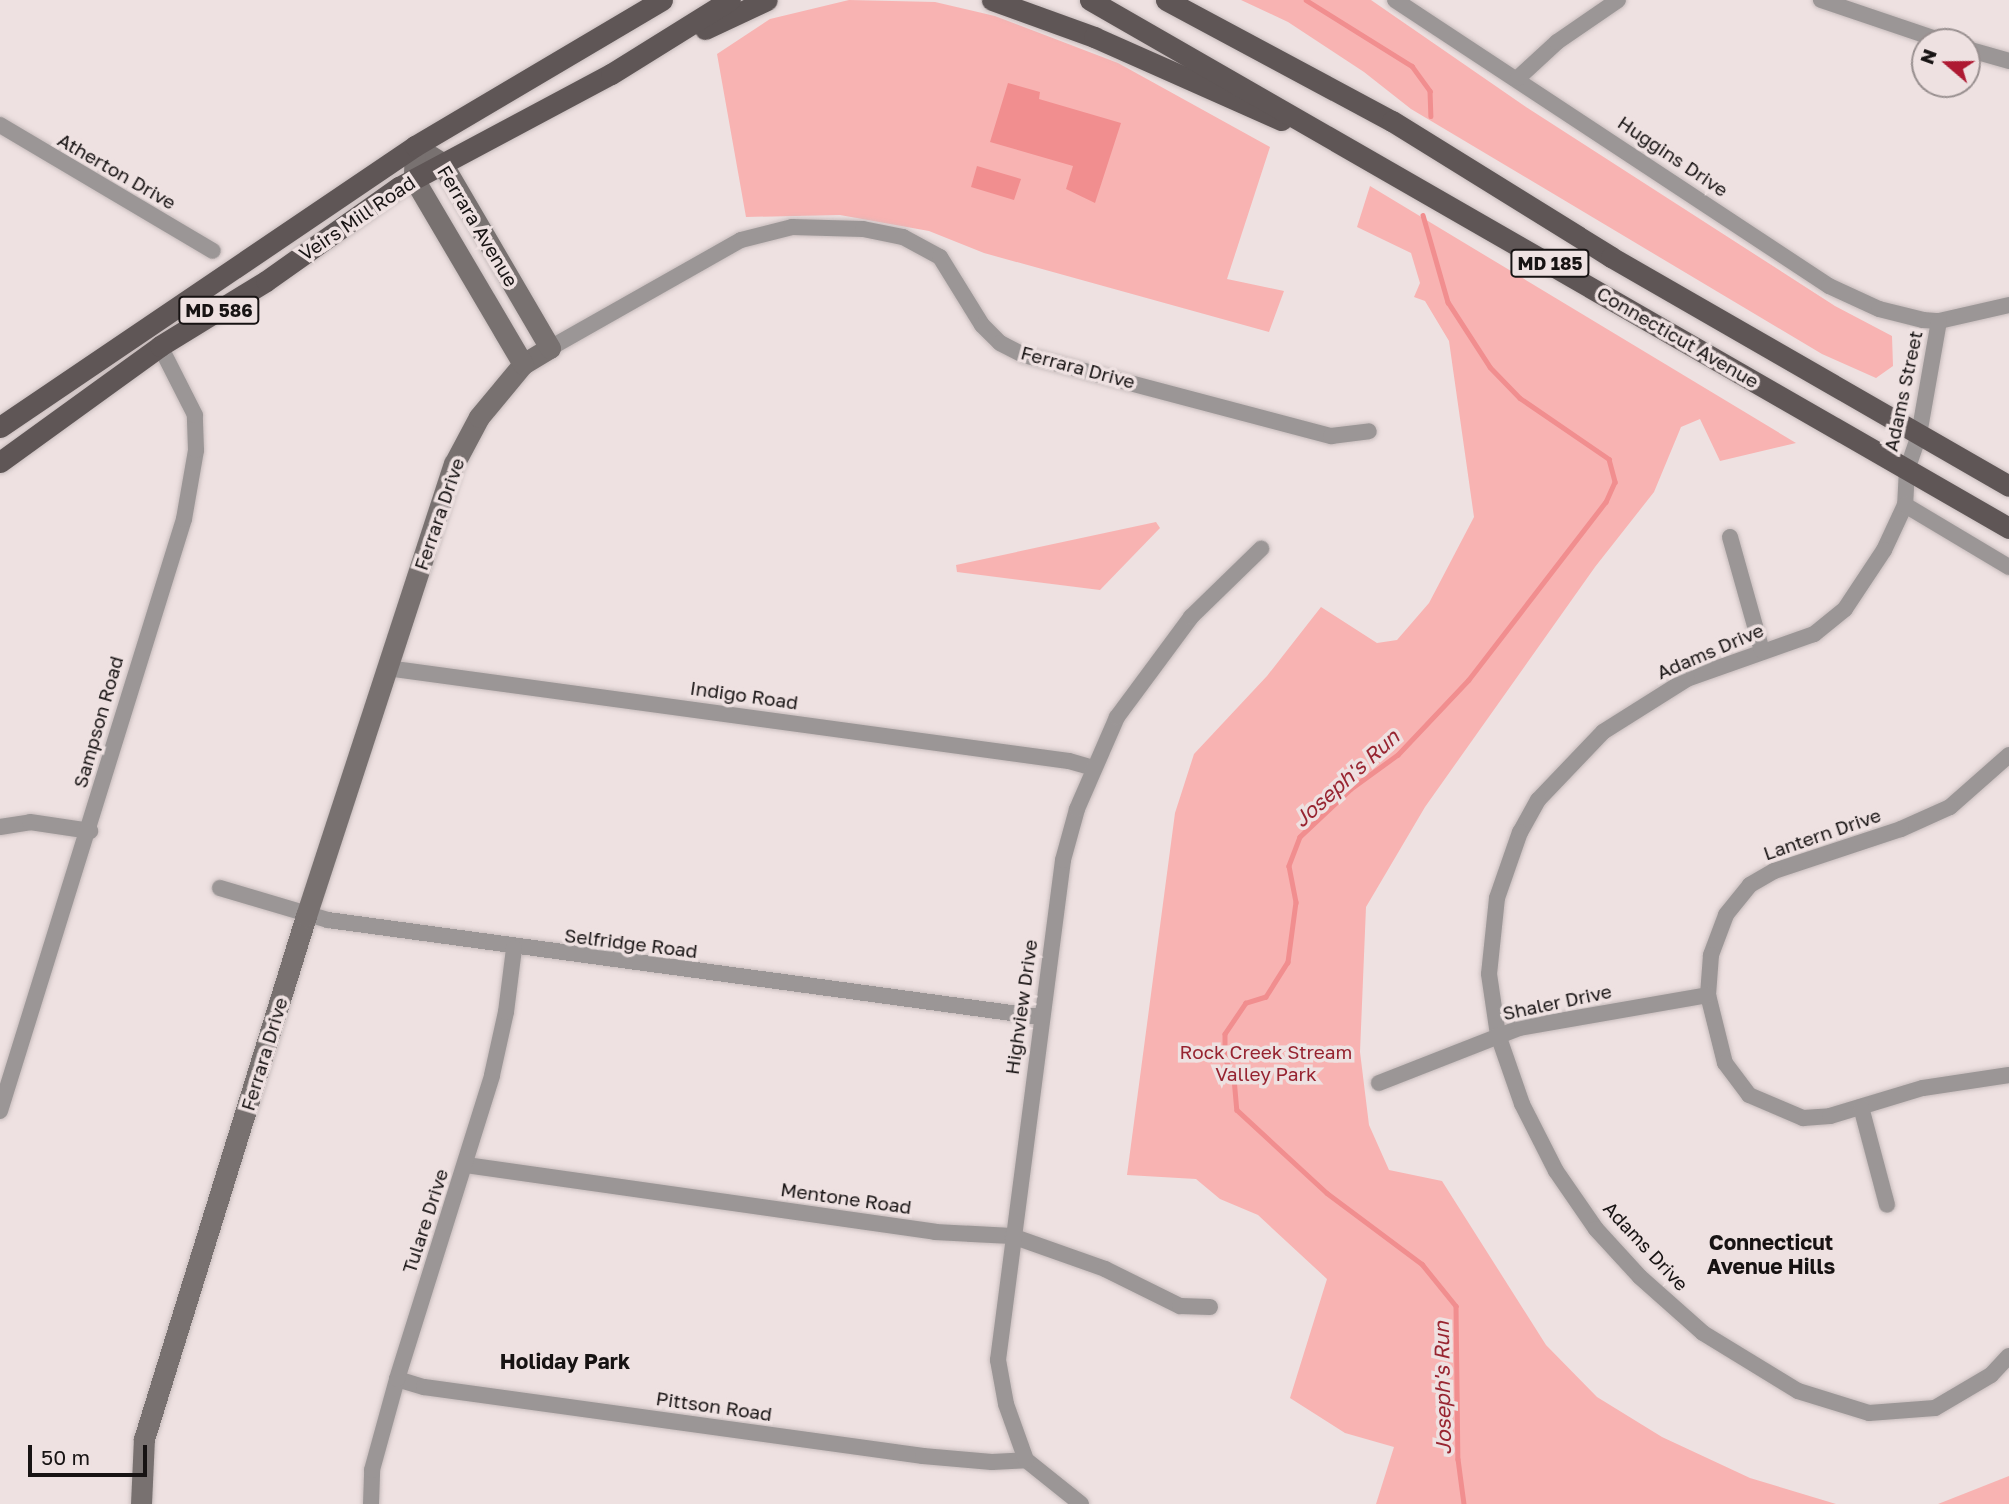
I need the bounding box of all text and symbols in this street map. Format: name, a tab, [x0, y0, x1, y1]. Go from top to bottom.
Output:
north arrow	[1911, 28, 1981, 98]
text: N	[1914, 46, 1941, 67]
street label: Huggins Drive	[1614, 111, 1732, 201]
street label: Atherton Drive	[54, 128, 180, 214]
street label: Ferrara Avenue	[433, 161, 523, 291]
street label: Veirs Mill Road	[295, 171, 419, 265]
road number: MD 185	[1510, 248, 1590, 278]
street label: Connecticut Avenue	[1593, 281, 1763, 393]
road number: MD 586	[177, 296, 261, 324]
street label: Adams Street	[1879, 329, 1927, 453]
street label: Ferrara Drive	[1018, 341, 1138, 393]
street label: Ferrara Drive	[409, 455, 469, 573]
street label: Adams Drive	[1653, 618, 1767, 684]
street label: Sampson Road	[68, 654, 128, 790]
street label: Indigo Road	[689, 676, 799, 714]
water label: Joseph's Run	[1288, 724, 1404, 832]
street label: Lantern Drive	[1760, 803, 1884, 865]
street label: Selfridge Road	[563, 924, 699, 962]
street label: Highview Drive	[1000, 938, 1042, 1076]
street label: Shaler Drive	[1500, 979, 1614, 1025]
street label: Ferrara Drive	[236, 995, 292, 1113]
park label: Rock Creek Stream Valley Park	[1180, 1041, 1352, 1085]
street label: Tulare Drive	[397, 1166, 453, 1276]
street label: Mentone Road	[779, 1178, 913, 1218]
street label: Adams Drive	[1599, 1197, 1693, 1295]
district label: Connecticut Avenue Hills	[1707, 1229, 1835, 1279]
water label: Joseph's Run	[1428, 1321, 1456, 1455]
district label: Holiday Park	[500, 1348, 630, 1374]
street label: Pittson Road	[654, 1387, 774, 1425]
scale bar	[32, 1430, 150, 1474]
text: 50 m	[41, 1444, 90, 1470]

